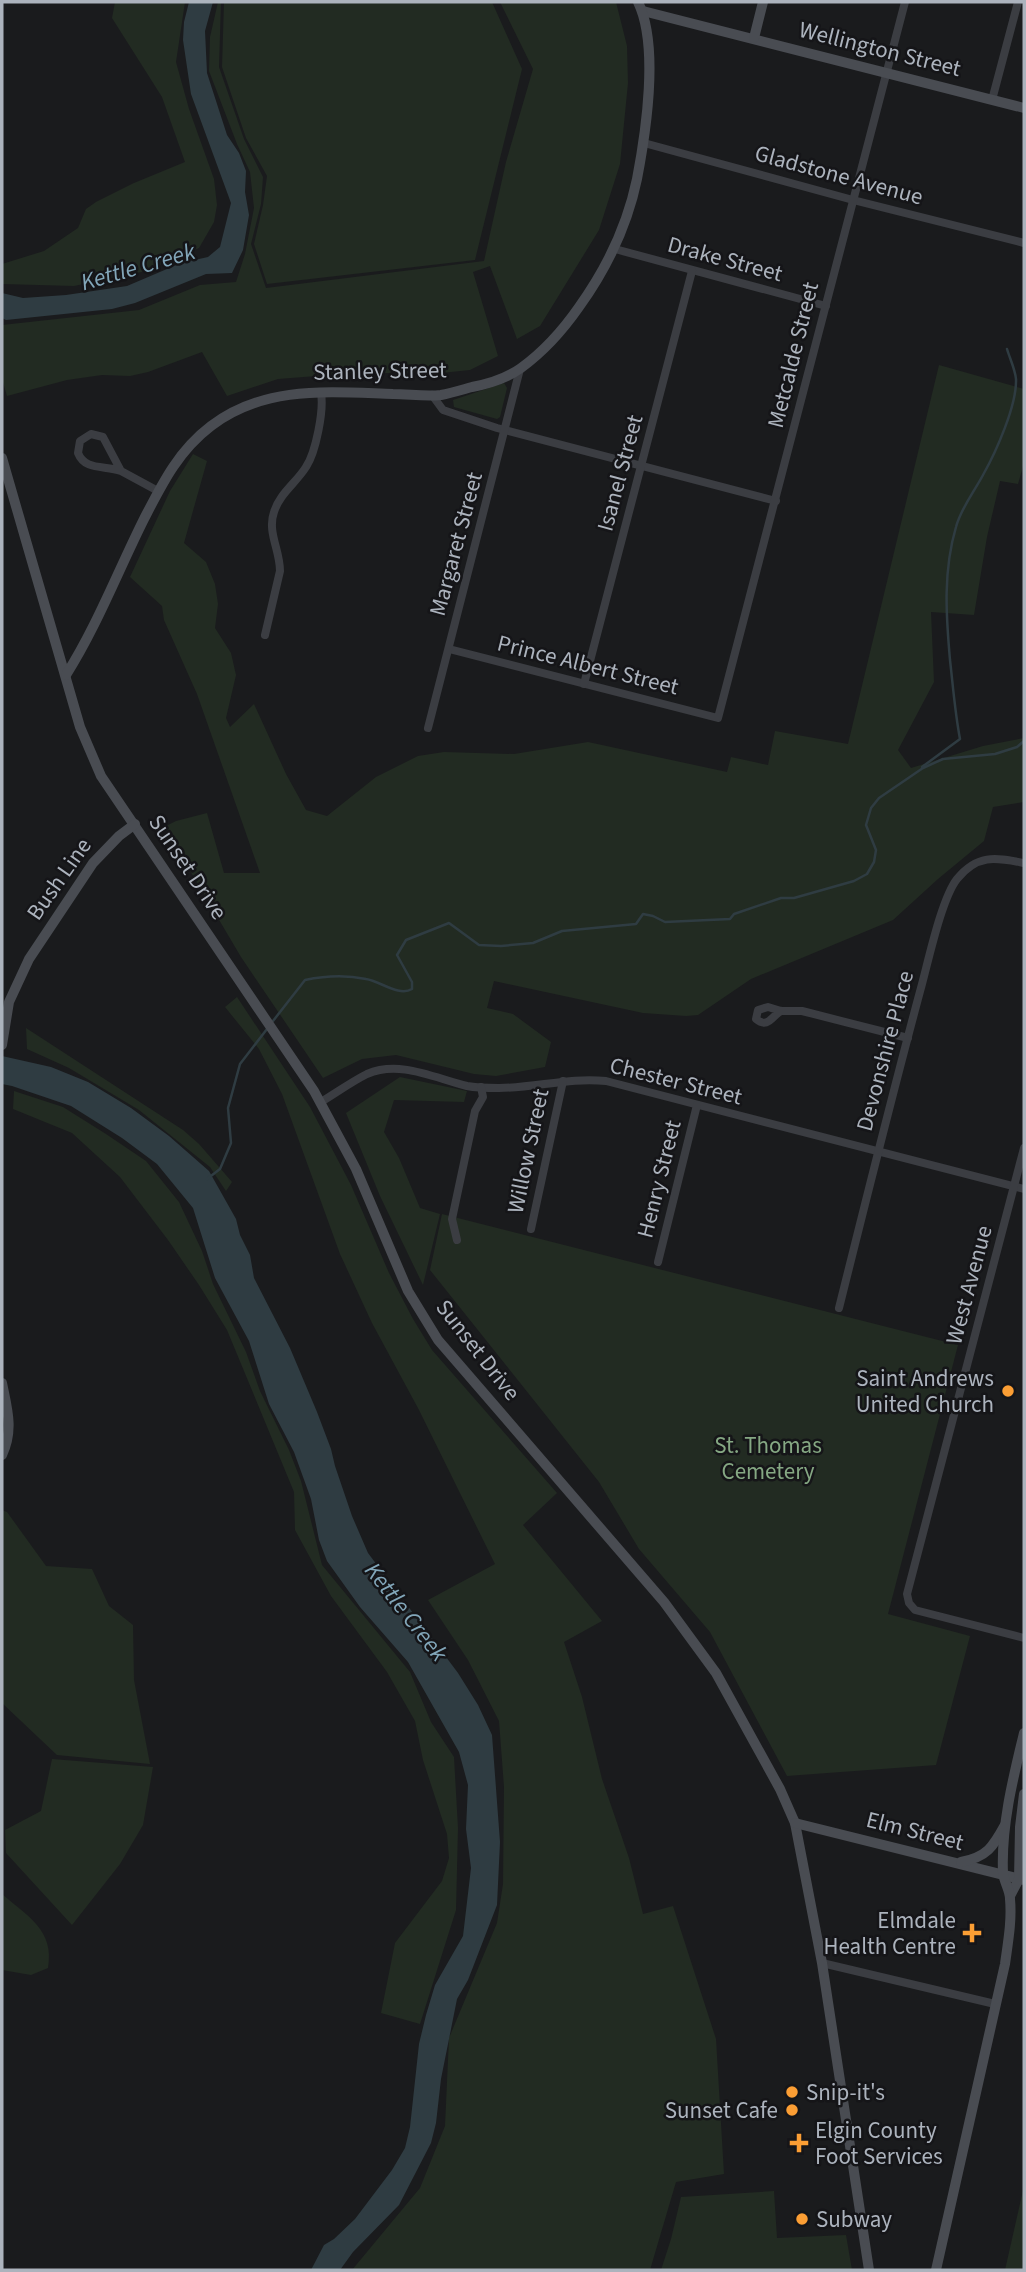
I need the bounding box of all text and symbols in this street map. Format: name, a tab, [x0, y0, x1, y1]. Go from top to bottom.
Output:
street label: Wellington Street	[796, 13, 965, 85]
street label: Gladstone Avenue	[751, 137, 927, 213]
street label: Drake Street	[664, 228, 786, 290]
water label: Kettle Creek	[77, 234, 200, 300]
street label: Metcalde Street	[759, 278, 827, 432]
street label: Stanley Street	[313, 353, 447, 389]
street label: Isanel Street	[589, 411, 651, 535]
street label: Margaret Street	[421, 468, 491, 620]
street label: Prince Albert Street	[494, 627, 682, 704]
street label: Sunset Drive	[141, 808, 235, 926]
street label: Bush Line	[19, 831, 99, 927]
street label: Devonshire Place	[848, 967, 922, 1135]
street label: Chester Street	[606, 1049, 746, 1113]
street label: Willow Street	[499, 1085, 557, 1216]
street label: Henry Street	[628, 1116, 690, 1241]
street label: West Avenue	[937, 1222, 1001, 1348]
street label: Sunset Drive	[428, 1292, 528, 1408]
place label: Saint Andrews United Church	[856, 1362, 994, 1421]
marker: Saint Andrews United Church	[1000, 1383, 1016, 1399]
park label: St. Thomas Cemetery	[714, 1429, 822, 1488]
water label: Kettle Creek	[356, 1555, 456, 1670]
street label: Elm Street	[863, 1803, 967, 1859]
place label: Elmdale Health Centre	[824, 1904, 956, 1963]
marker: Elmdale Health Centre	[962, 1923, 982, 1943]
place label: Snip-it's	[806, 2076, 885, 2109]
marker: Snip-it's	[784, 2084, 800, 2100]
place label: Sunset Cafe	[665, 2094, 778, 2127]
marker: Sunset Cafe	[784, 2102, 800, 2118]
place label: Elgin County Foot Services	[815, 2114, 943, 2173]
marker: Elgin County Foot Services	[789, 2133, 809, 2153]
place label: Subway	[816, 2203, 892, 2236]
marker: Subway	[794, 2211, 810, 2227]

